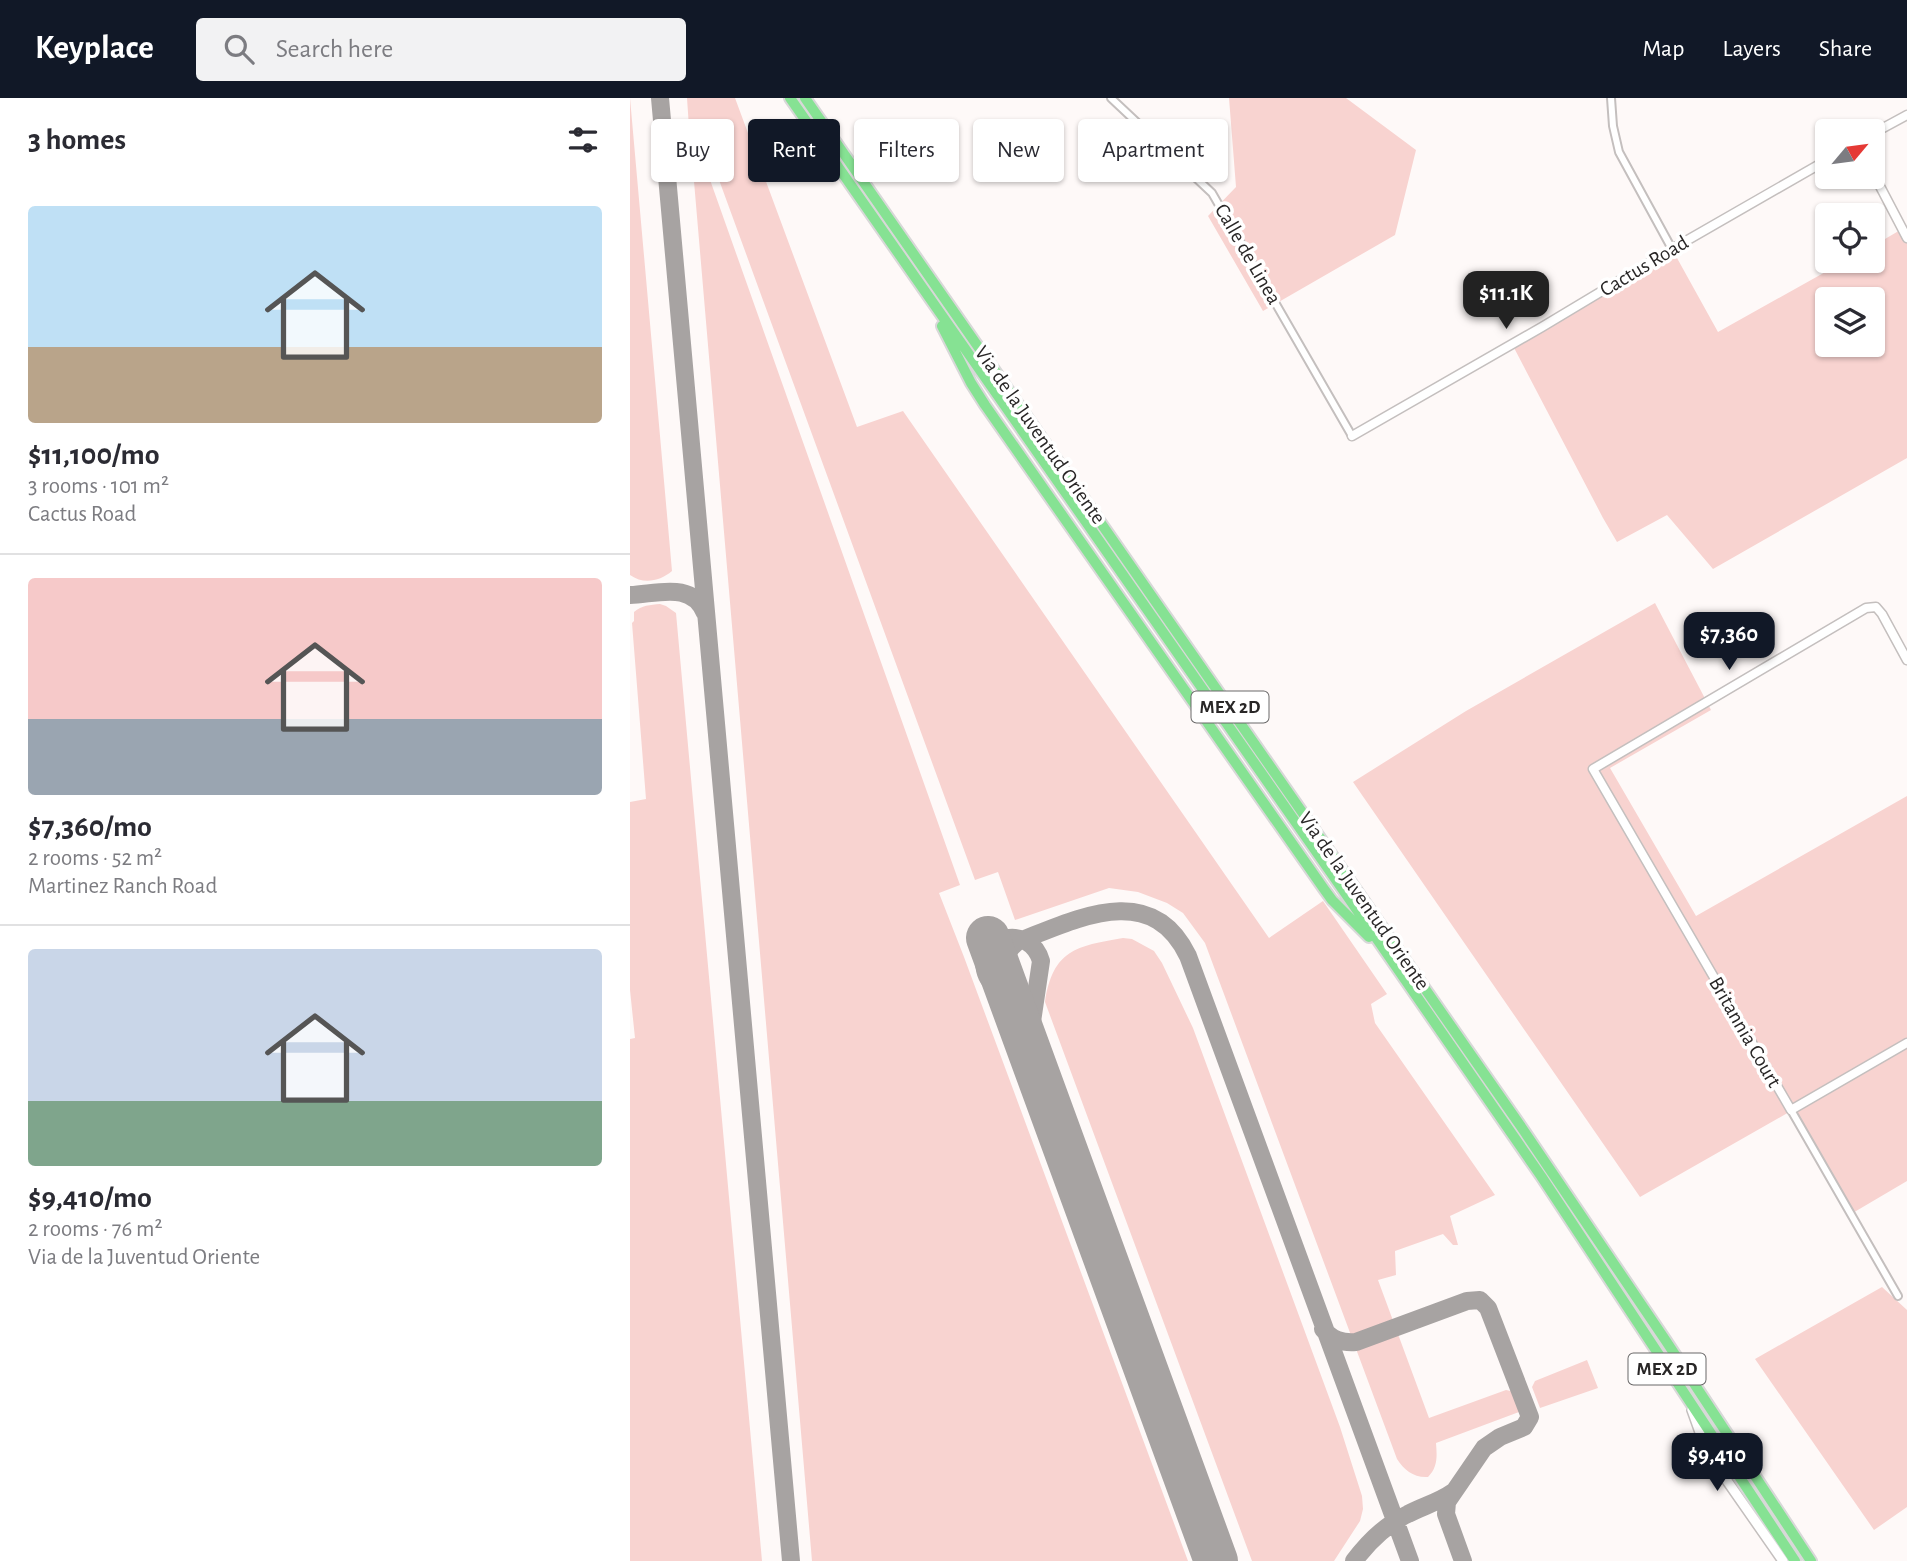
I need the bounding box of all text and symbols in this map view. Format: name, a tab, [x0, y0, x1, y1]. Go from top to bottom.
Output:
search box	[196, 18, 686, 81]
icon: search	[220, 30, 258, 68]
text: Keyplace	[35, 32, 154, 65]
text: Search here	[276, 36, 393, 62]
text: Map	[1642, 37, 1684, 61]
text: Layers	[1722, 37, 1781, 61]
text: Share	[1819, 37, 1872, 61]
chip: Buy	[651, 119, 734, 182]
chip: Rent	[748, 119, 840, 182]
chip: Filters	[854, 119, 959, 182]
chip: New	[973, 119, 1064, 182]
chip: Apartment	[1078, 119, 1228, 182]
north arrow	[1815, 119, 1885, 189]
map controls	[1815, 119, 1885, 357]
icon: filters	[564, 121, 602, 159]
text: 3 homes	[28, 125, 126, 155]
street label: Calle de Linea	[1211, 200, 1285, 308]
button: locate	[1815, 203, 1885, 273]
street label: Cactus Road	[1596, 231, 1692, 301]
icon: home	[252, 252, 378, 378]
pin: $11.1K	[1449, 272, 1563, 331]
text: $11.1K	[1479, 282, 1533, 305]
button: layers	[1815, 287, 1885, 357]
street label: Via de la Juventud Oriente	[971, 342, 1109, 528]
text: $11,100/mo	[28, 440, 160, 470]
text: 3 rooms · 101 m²	[28, 475, 169, 498]
text: Cactus Road	[28, 503, 137, 526]
pin: $7,360	[1672, 612, 1786, 672]
text: $7,360	[1700, 623, 1758, 646]
icon: home	[252, 624, 378, 750]
road number: MEX 2D	[1192, 692, 1268, 722]
street label: Via de la Juventud Oriente	[1295, 808, 1433, 994]
text: $7,360/mo	[28, 812, 152, 842]
text: 2 rooms · 52 m²	[28, 847, 162, 870]
text: Martinez Ranch Road	[28, 875, 217, 898]
street label: Britannia Court	[1705, 973, 1785, 1091]
icon: home	[252, 995, 378, 1121]
text: $9,410/mo	[28, 1183, 152, 1213]
text: 2 rooms · 76 m²	[28, 1218, 162, 1241]
text: Via de la Juventud Oriente	[28, 1246, 260, 1269]
road number: MEX 2D	[1628, 1354, 1706, 1385]
pin: $9,410	[1660, 1434, 1774, 1493]
text: $9,410	[1688, 1444, 1746, 1467]

